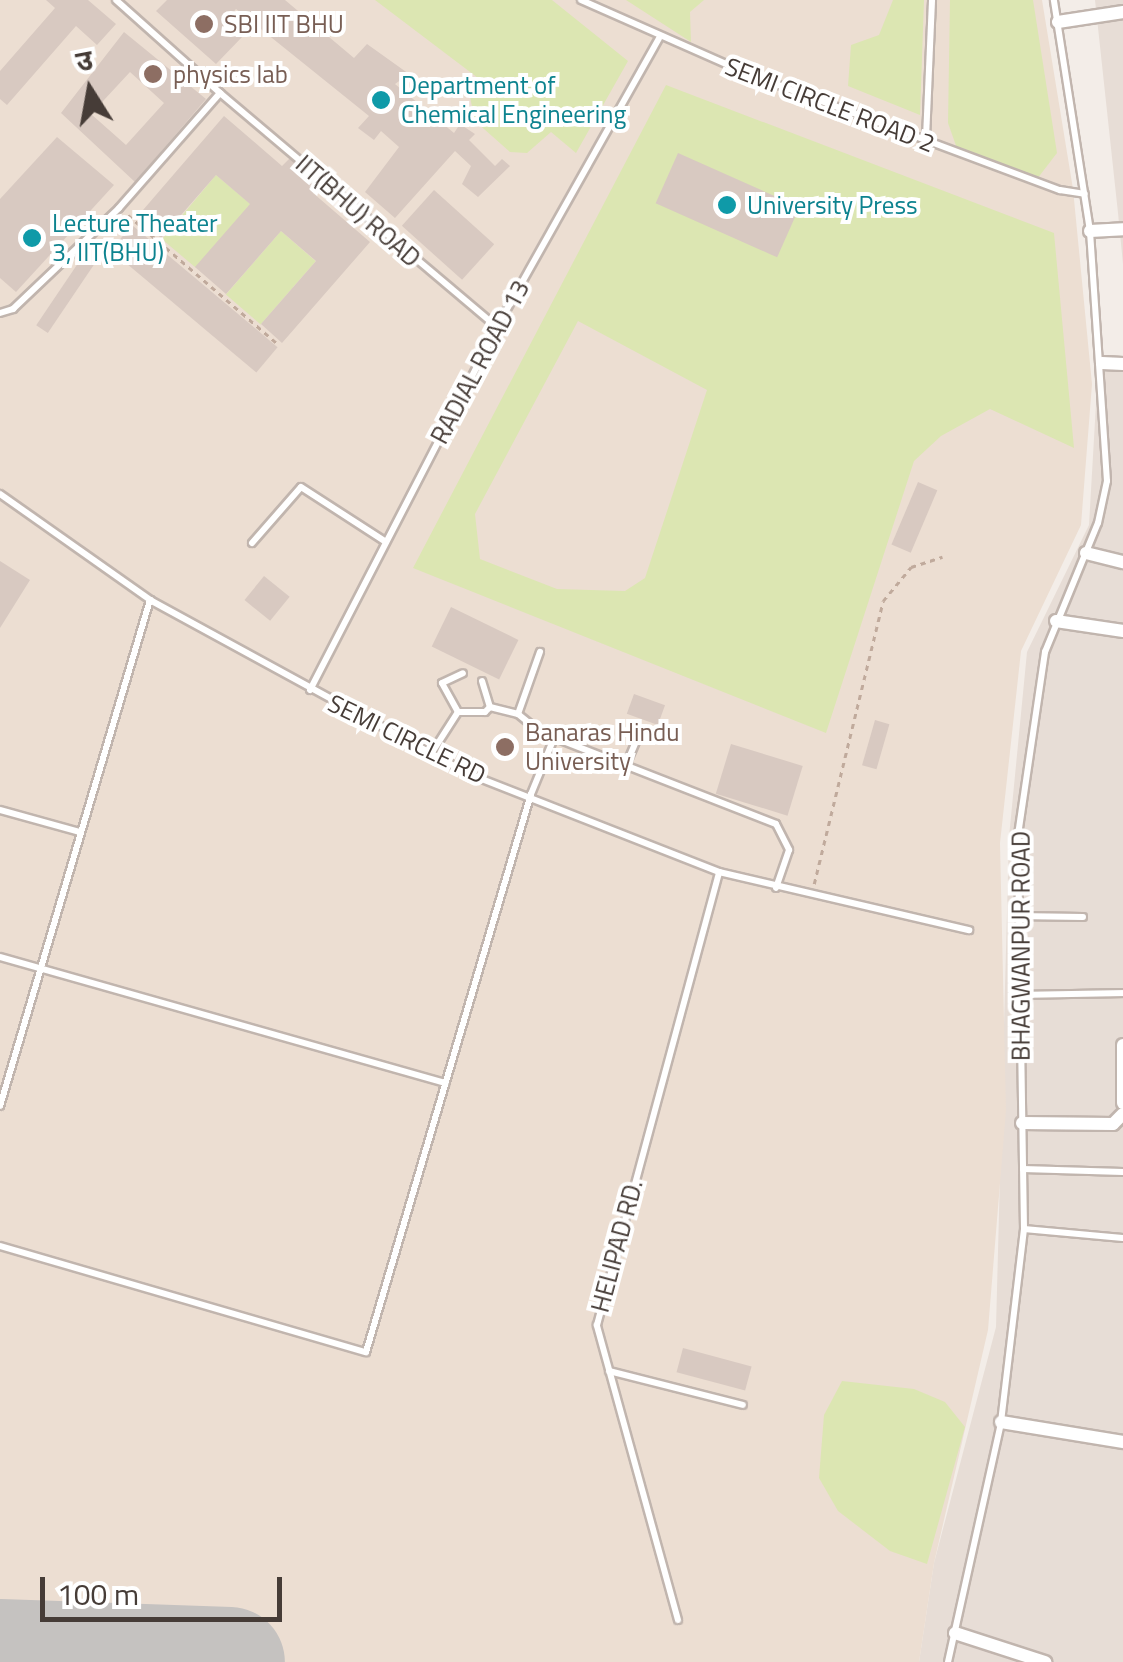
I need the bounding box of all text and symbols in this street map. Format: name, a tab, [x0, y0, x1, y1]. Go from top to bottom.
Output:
place label: SBI IIT BHU	[224, 9, 344, 39]
marker: SBI IIT BHU	[193, 13, 215, 35]
text: उ	[72, 37, 96, 83]
north arrow	[40, 40, 140, 140]
street label: SEMI CIRCLE ROAD 2	[721, 51, 939, 159]
place label: physics lab	[173, 59, 288, 89]
marker: physics lab	[142, 63, 164, 85]
place label: Department of Chemical Engineering	[401, 71, 626, 130]
marker: Department of Chemical Engineering	[370, 89, 392, 111]
street label: IIT(BHU) ROAD	[290, 149, 426, 273]
place label: University Press	[747, 190, 918, 220]
marker: University Press	[716, 194, 738, 216]
place label: Lecture Theater 3, IIT(BHU)	[52, 209, 218, 268]
marker: Lecture Theater 3, IIT(BHU)	[21, 227, 43, 249]
street label: RADIAL ROAD 13	[424, 275, 536, 449]
street label: SEMI CIRCLE RD	[323, 688, 491, 790]
place label: Banaras Hindu University	[525, 718, 679, 777]
marker: Banaras Hindu University	[494, 736, 516, 758]
street label: BHAGWANPUR ROAD	[1006, 831, 1036, 1061]
street label: HELIPAD RD.	[585, 1176, 649, 1316]
scale bar	[45, 1557, 288, 1619]
text: 100 m	[57, 1571, 139, 1617]

